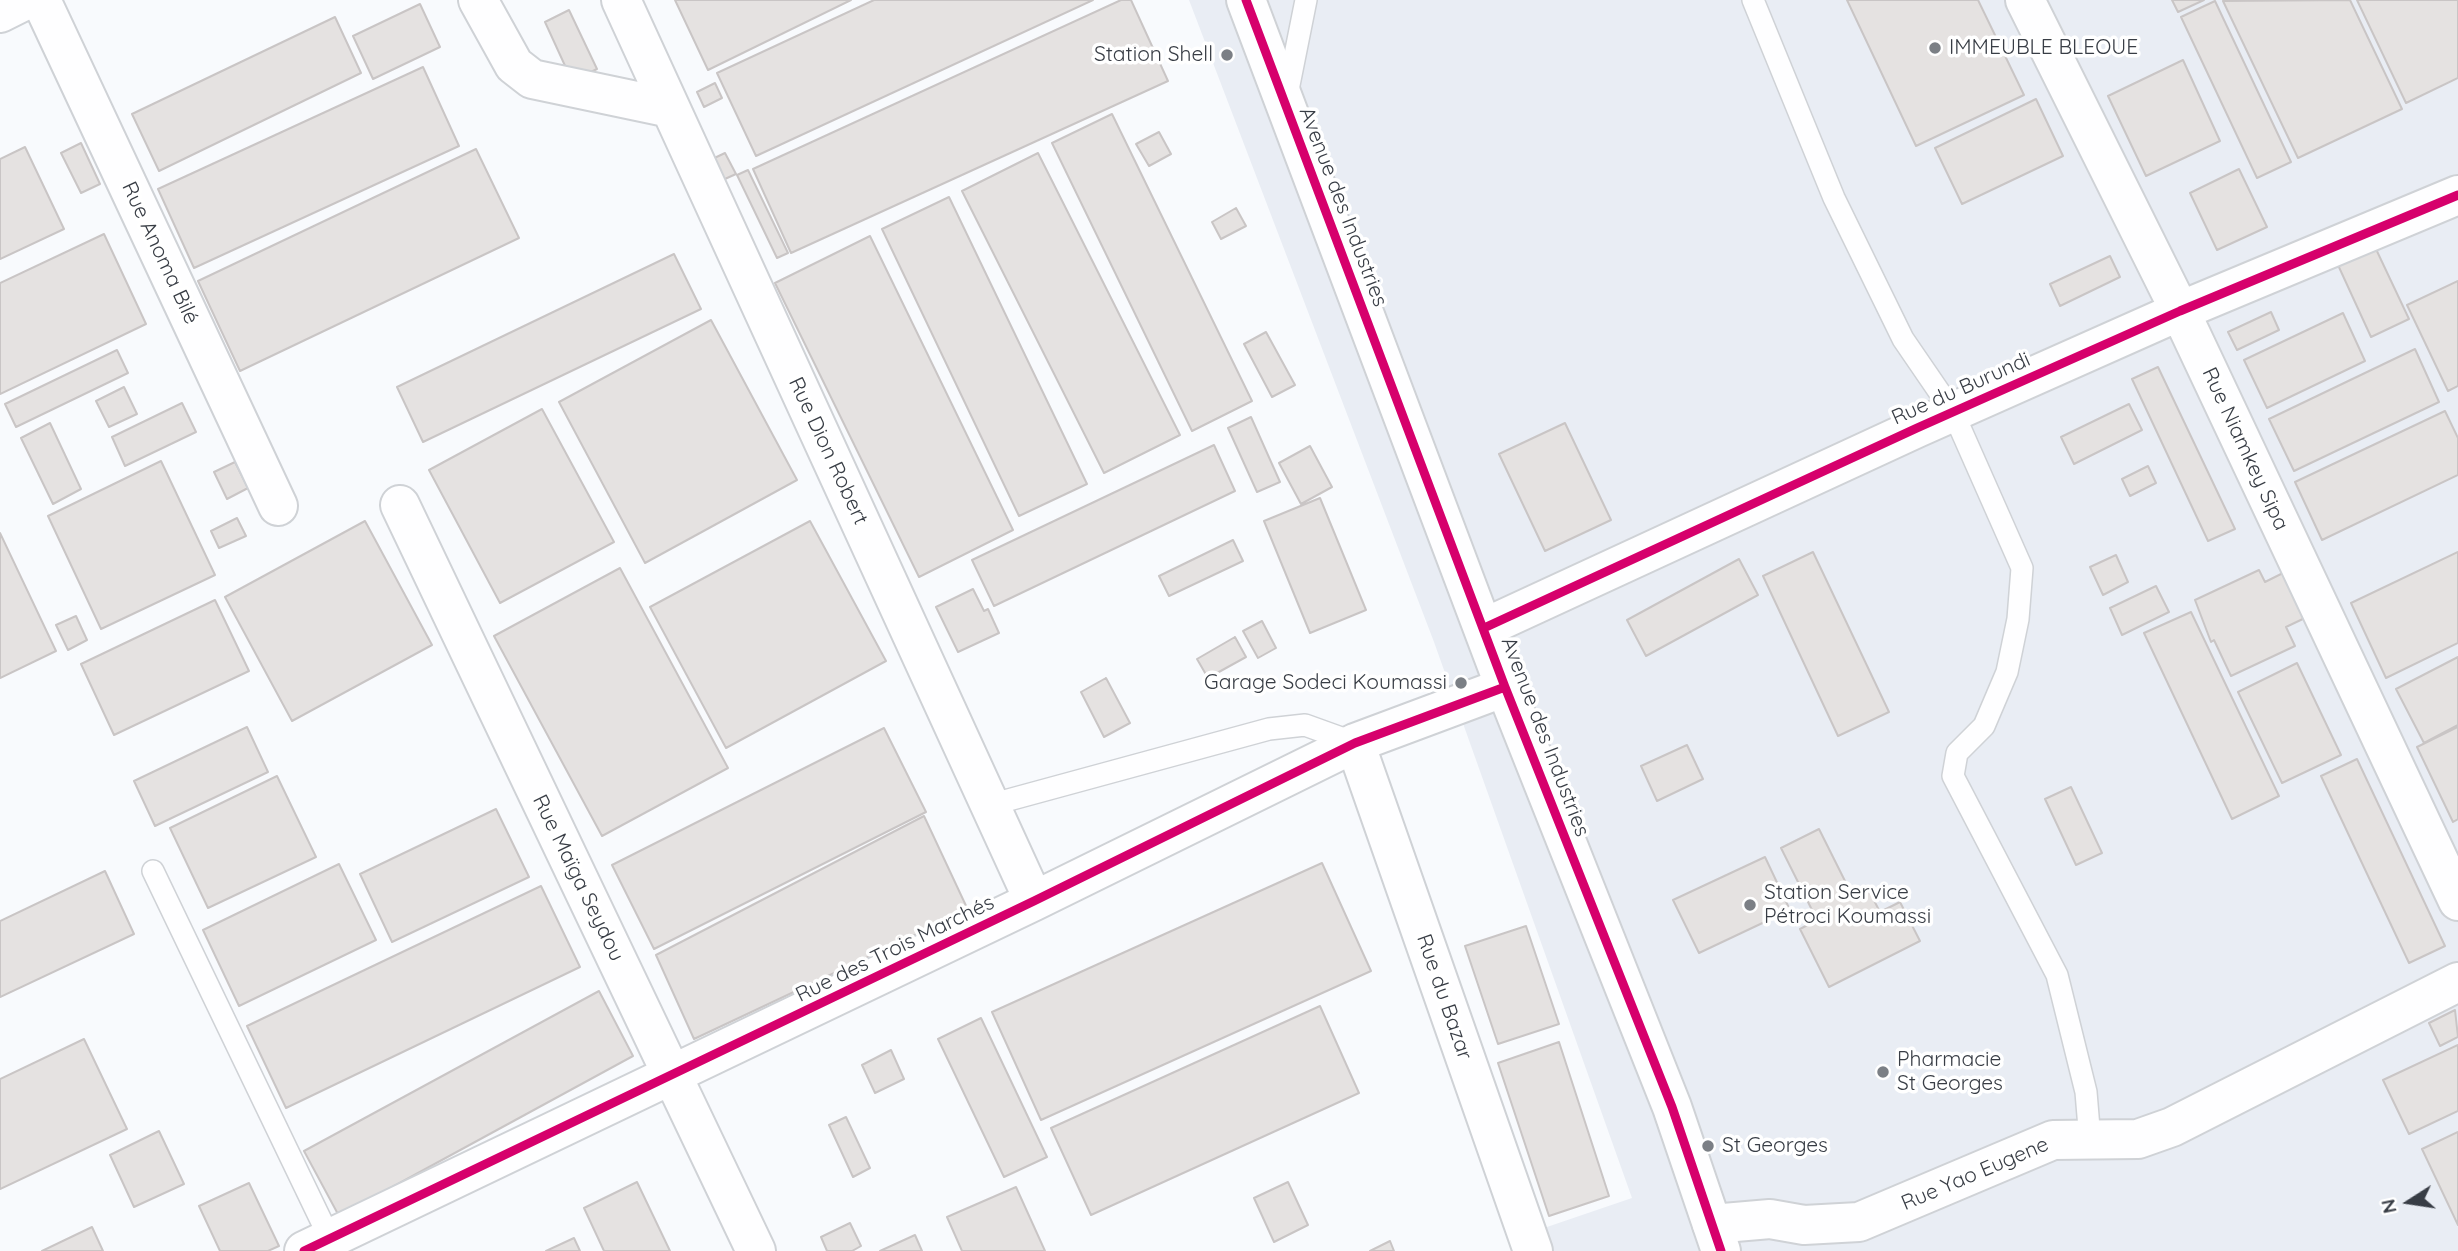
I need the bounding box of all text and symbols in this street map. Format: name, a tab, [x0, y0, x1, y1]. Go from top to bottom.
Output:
place label: IMMEUBLE BLEOUE	[1949, 35, 2138, 61]
marker: IMMEUBLE BLEOUE	[1927, 40, 1943, 56]
place label: Station Shell	[1094, 42, 1213, 68]
marker: Station Shell	[1219, 47, 1235, 63]
street label: Avenue des Industries	[1293, 104, 1393, 310]
street label: Rue Anoma Bilé	[116, 178, 204, 328]
street label: Rue du Burundi	[1888, 347, 2034, 431]
street label: Rue Niamkey Sipa	[2196, 363, 2294, 535]
street label: Rue Dion Robert	[783, 373, 873, 529]
street label: Avenue des Industries	[1495, 634, 1595, 840]
place label: Garage Sodeci Koumassi	[1204, 670, 1447, 696]
marker: Garage Sodeci Koumassi	[1453, 675, 1469, 691]
street label: Rue Maïga Seydou	[527, 791, 629, 965]
place label: Station Service Pétroci Koumassi	[1764, 880, 1931, 930]
street label: Rue des Trois Marchés	[792, 890, 998, 1008]
marker: Station Service Pétroci Koumassi	[1742, 897, 1758, 913]
street label: Rue du Bazar	[1411, 931, 1477, 1063]
place label: Pharmacie St Georges	[1897, 1047, 2003, 1097]
marker: Pharmacie St Georges	[1875, 1064, 1891, 1080]
street label: Rue Yao Eugene	[1898, 1132, 2052, 1216]
place label: St Georges	[1722, 1133, 1828, 1159]
marker: St Georges	[1700, 1138, 1716, 1154]
north arrow	[2374, 1167, 2444, 1237]
text: N	[2375, 1197, 2402, 1216]

